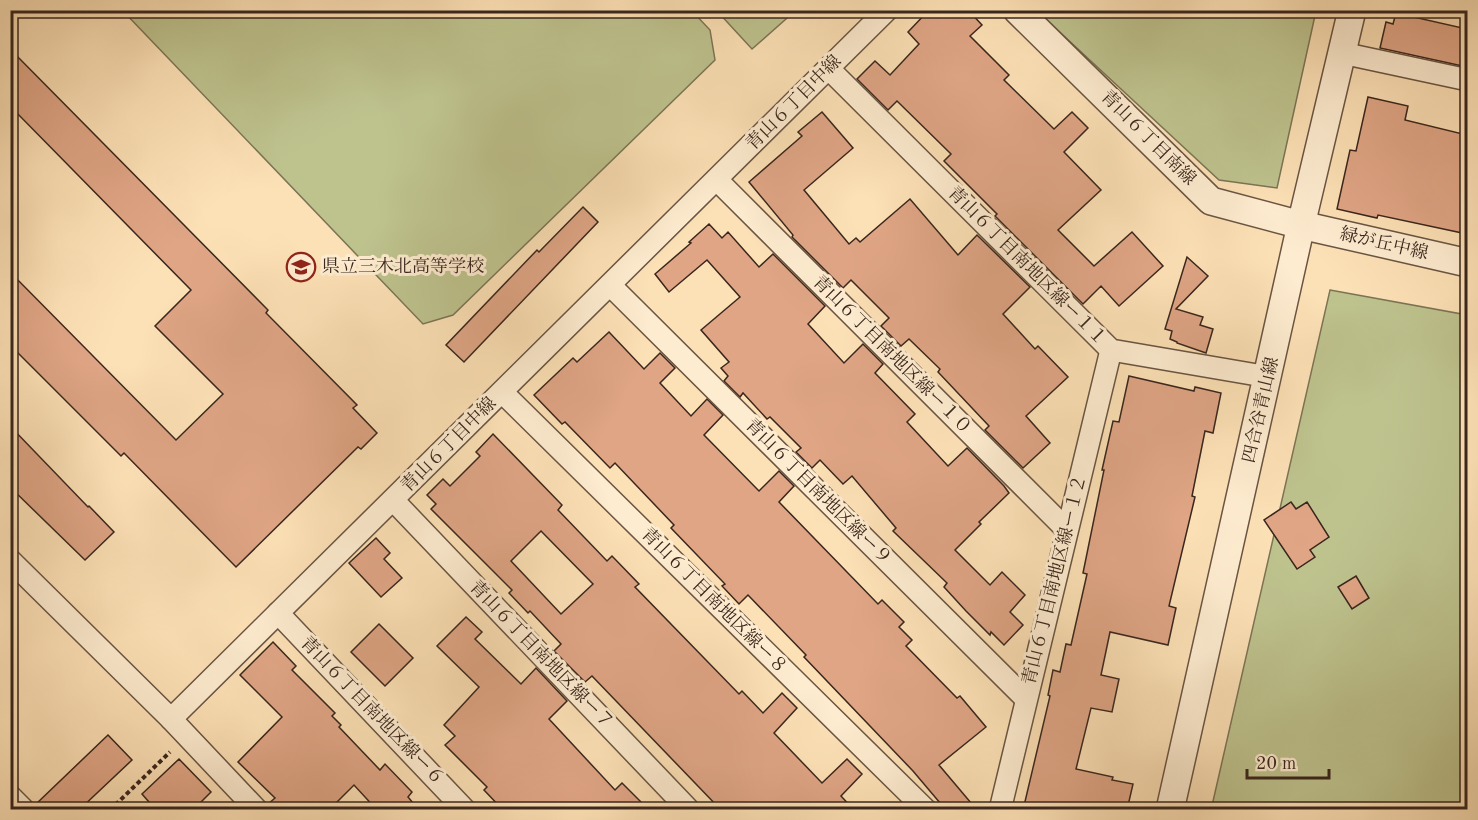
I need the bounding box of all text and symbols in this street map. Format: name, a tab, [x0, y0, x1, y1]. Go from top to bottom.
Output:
street label: 青山６丁目中線	[742, 51, 845, 154]
street label: 青山６丁目南線	[1097, 86, 1200, 189]
street label: 青山６丁目南地区線ー１１	[944, 182, 1111, 349]
street label: 緑が丘中線	[1338, 223, 1430, 263]
school or university icon: 県立三木北高等学校	[285, 251, 317, 283]
place label: 県立三木北高等学校	[322, 256, 484, 276]
street label: 青山６丁目南地区線ー１０	[809, 271, 976, 438]
street label: 四合谷青山線	[1238, 355, 1282, 465]
street label: 青山６丁目中線	[397, 393, 500, 496]
street label: 青山６丁目南地区線ー９	[742, 414, 896, 568]
street label: 青山６丁目南地区線ー１２	[1018, 473, 1090, 687]
street label: 青山６丁目南地区線ー８	[638, 523, 792, 677]
street label: 青山６丁目南地区線ー７	[466, 576, 618, 732]
street label: 青山６丁目南地区線ー６	[297, 632, 449, 788]
scale bar	[1247, 742, 1330, 780]
text: 20 m	[1256, 755, 1296, 773]

